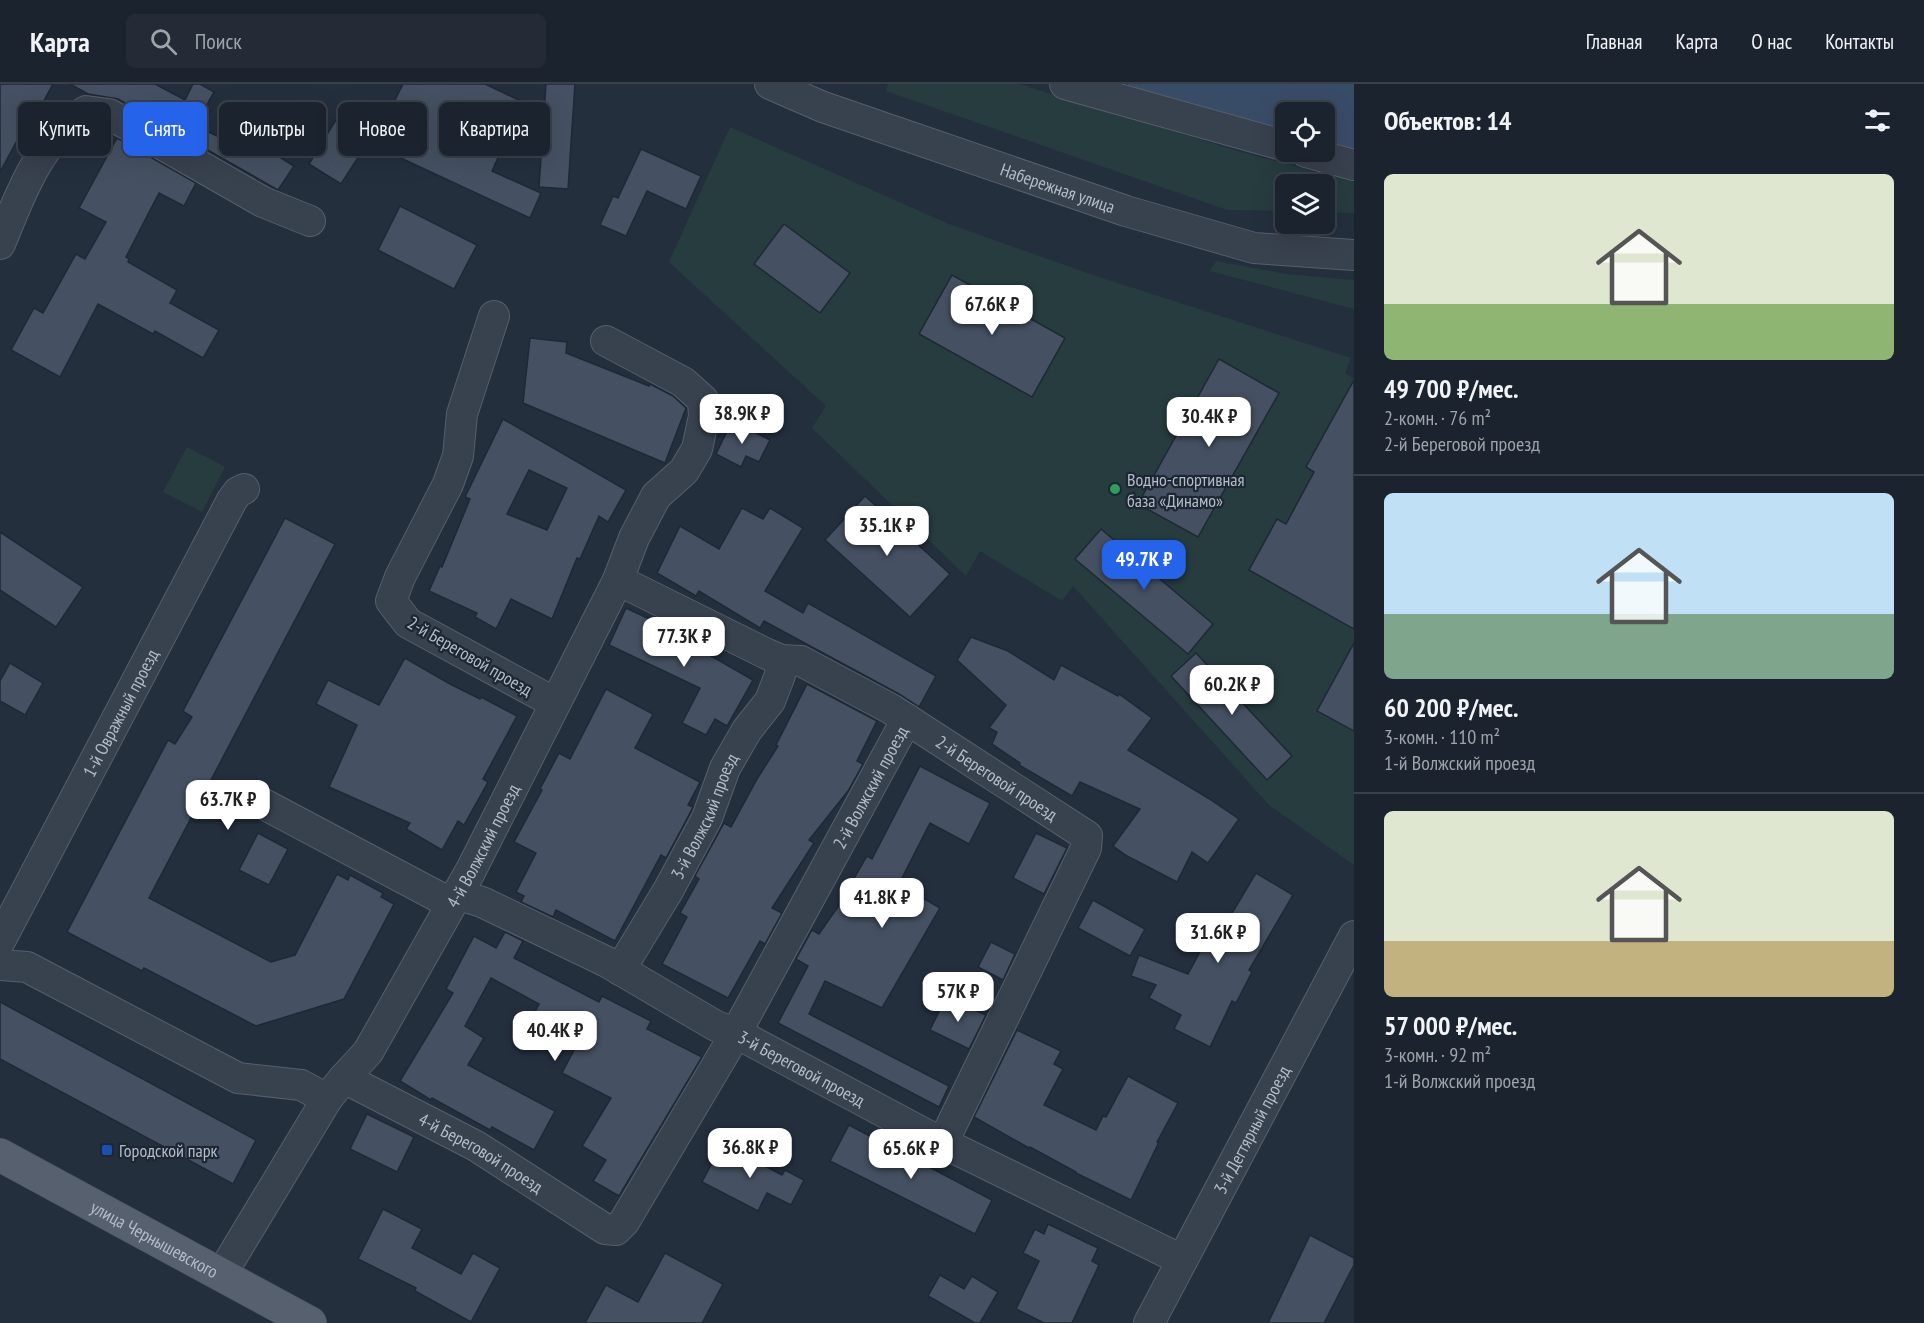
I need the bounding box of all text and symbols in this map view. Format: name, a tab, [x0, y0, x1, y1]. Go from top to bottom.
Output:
search box	[126, 14, 546, 68]
text: Карта	[30, 23, 90, 60]
icon: search	[147, 25, 180, 58]
text: Поиск	[195, 27, 242, 55]
text: Главная	[1586, 28, 1642, 55]
text: Карта	[1675, 28, 1718, 55]
text: О нас	[1751, 28, 1792, 55]
text: Контакты	[1825, 28, 1894, 55]
chip: Купить	[18, 102, 111, 156]
chip: Снять	[123, 102, 207, 156]
chip: Фильтры	[219, 102, 326, 156]
chip: Новое	[338, 102, 427, 156]
chip: Квартира	[439, 102, 550, 156]
map controls	[1275, 102, 1335, 234]
button: locate	[1275, 102, 1335, 162]
text: Объектов: 14	[1384, 104, 1511, 137]
icon: filters	[1861, 104, 1894, 137]
street label: Набережная улица	[997, 157, 1118, 218]
button: layers	[1275, 174, 1335, 234]
icon: home	[1585, 213, 1693, 321]
pin: 67.6K ₽	[937, 285, 1047, 336]
text: 67.6K ₽	[965, 291, 1019, 317]
text: 49 700 ₽/мес.	[1384, 372, 1518, 405]
pin: 38.9K ₽	[687, 394, 797, 445]
pin: 30.4K ₽	[1154, 397, 1264, 448]
text: 38.9K ₽	[714, 400, 770, 426]
text: 30.4K ₽	[1181, 403, 1237, 429]
text: 2-комн. · 76 m²	[1384, 405, 1491, 431]
text: 2-й Береговой проезд	[1384, 431, 1540, 457]
place label: Водно-спортивная база «Динамо»	[1127, 468, 1244, 512]
marker: Водно-спортивная база «Динамо»	[1108, 482, 1122, 496]
pin: 35.1K ₽	[832, 506, 942, 557]
text: 35.1K ₽	[859, 512, 915, 538]
icon: home	[1585, 532, 1693, 640]
pin: 49.7K ₽	[1089, 540, 1199, 591]
text: 49.7K ₽	[1116, 546, 1172, 572]
street label: 2-й Береговой проезд	[403, 611, 537, 701]
pin: 77.3K ₽	[629, 617, 739, 668]
text: 77.3K ₽	[657, 623, 711, 649]
street label: 1-й Овражный проезд	[77, 645, 163, 781]
pin: 60.2K ₽	[1177, 665, 1287, 716]
text: 60.2K ₽	[1204, 671, 1260, 697]
text: 60 200 ₽/мес.	[1384, 691, 1518, 724]
street label: 2-й Волжский проезд	[827, 722, 913, 852]
text: 3-комн. · 110 m²	[1384, 724, 1500, 750]
street label: 2-й Береговой проезд	[932, 730, 1062, 826]
street label: 3-й Волжский проезд	[665, 748, 743, 883]
text: 1-й Волжский проезд	[1384, 750, 1535, 776]
pin: 63.7K ₽	[173, 780, 283, 831]
street label: 4-й Волжский проезд	[441, 780, 524, 911]
text: 63.7K ₽	[200, 786, 256, 812]
icon: home	[1585, 850, 1693, 958]
pin: 41.8K ₽	[827, 878, 937, 929]
text: 41.8K ₽	[854, 884, 910, 910]
pin: 31.6K ₽	[1163, 913, 1273, 964]
text: 31.6K ₽	[1190, 919, 1246, 945]
pin: 57K ₽	[916, 972, 1000, 1023]
text: 57K ₽	[937, 978, 979, 1004]
text: 57 000 ₽/мес.	[1384, 1009, 1517, 1042]
pin: 40.4K ₽	[500, 1011, 610, 1062]
text: 40.4K ₽	[527, 1017, 583, 1043]
street label: 3-й Береговой проезд	[734, 1025, 869, 1111]
text: 3-комн. · 92 m²	[1384, 1042, 1491, 1068]
street label: 3-й Дегтярный проезд	[1208, 1061, 1295, 1198]
text: 1-й Волжский проезд	[1384, 1068, 1535, 1094]
street label: 4-й Береговой проезд	[415, 1107, 548, 1198]
pin: 36.8K ₽	[695, 1128, 805, 1179]
pin: 65.6K ₽	[856, 1129, 966, 1180]
text: 36.8K ₽	[722, 1134, 778, 1160]
text: 65.6K ₽	[883, 1135, 939, 1161]
place label: Городской парк	[119, 1139, 218, 1162]
marker: Городской парк	[100, 1143, 114, 1157]
street label: улица Чернышевского	[87, 1195, 223, 1283]

